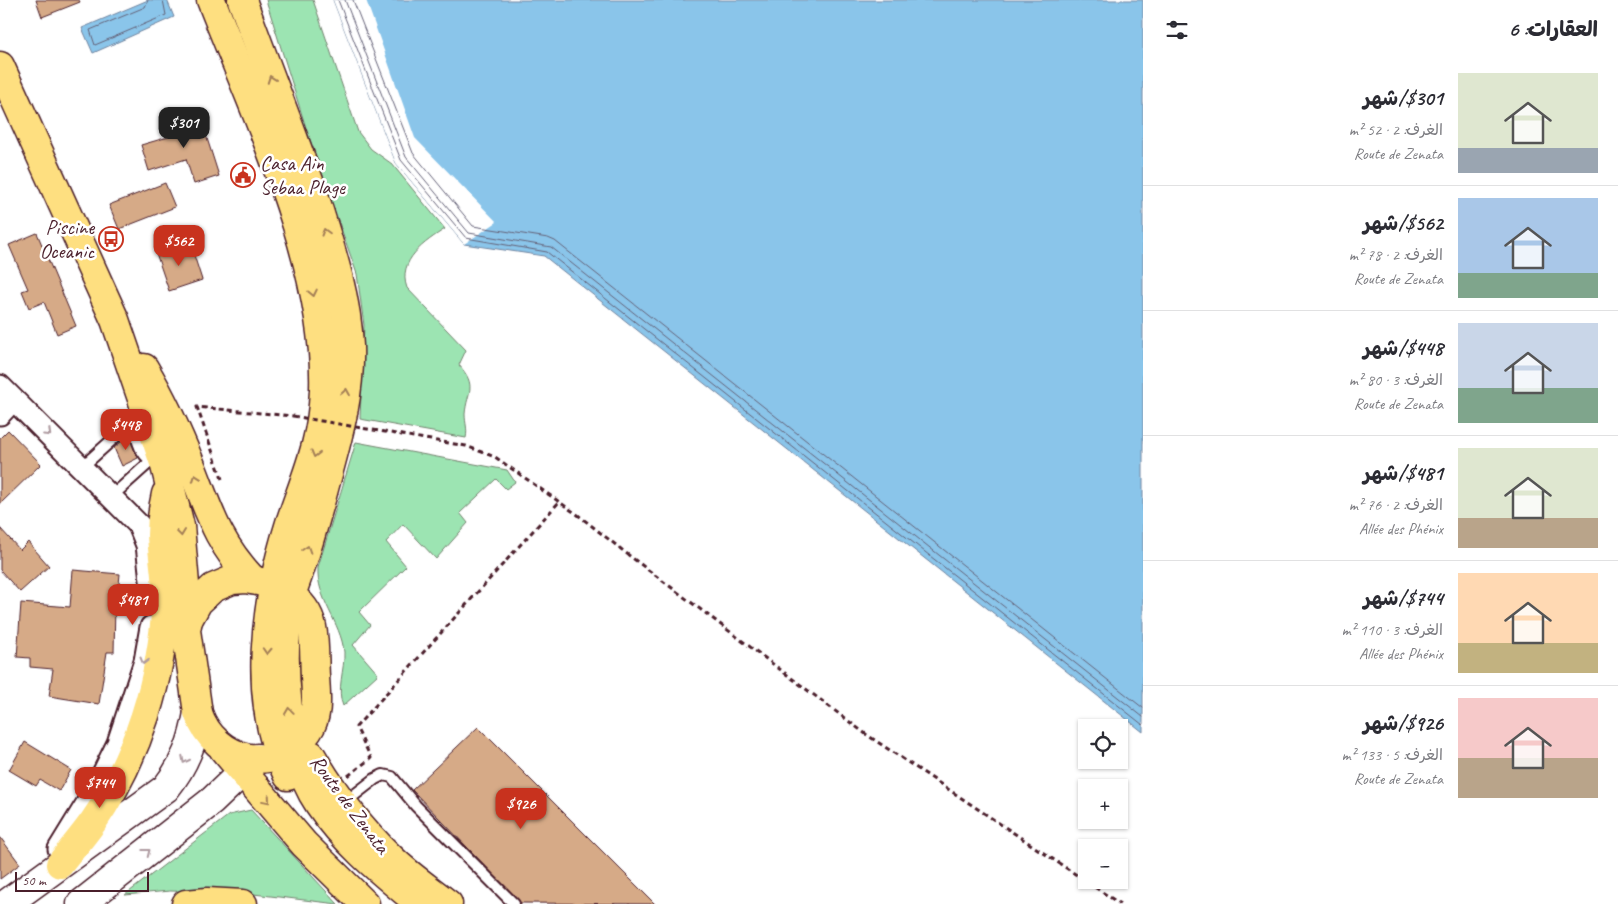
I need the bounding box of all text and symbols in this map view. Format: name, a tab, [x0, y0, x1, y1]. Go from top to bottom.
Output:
icon: filters	[1163, 16, 1191, 44]
text: العقارات: 6	[1509, 16, 1598, 42]
one-way arrow	[267, 75, 277, 84]
text: $301/شهر	[1363, 85, 1443, 111]
icon: home	[1498, 93, 1558, 153]
pin: $301	[154, 106, 214, 149]
text: $301	[170, 113, 198, 133]
text: الغرف: 2 · 52 m²	[1349, 120, 1443, 140]
text: Route de Zenata	[1354, 144, 1443, 164]
place label: Casa Ain Sebaa Plage	[260, 150, 346, 200]
public building icon: Casa Ain Sebaa Plage	[230, 162, 256, 188]
text: $562/شهر	[1363, 210, 1443, 236]
place label: Piscine Oceanic	[40, 214, 95, 264]
icon: home	[1498, 218, 1558, 278]
pin: $562	[149, 224, 209, 267]
bus stop icon: Piscine Oceanic	[98, 226, 124, 252]
one-way arrow	[321, 229, 331, 237]
text: $562	[165, 231, 193, 251]
text: الغرف: 2 · 78 m²	[1349, 245, 1443, 265]
text: Route de Zenata	[1354, 269, 1443, 289]
one-way arrow	[308, 289, 318, 298]
text: $448/شهر	[1363, 335, 1443, 361]
icon: home	[1498, 343, 1558, 403]
text: الغرف: 3 · 80 m²	[1349, 370, 1443, 390]
one-way arrow	[340, 388, 351, 396]
text: Route de Zenata	[1354, 394, 1443, 414]
pin: $448	[96, 408, 156, 451]
text: $448	[112, 415, 140, 435]
one-way arrow	[42, 428, 51, 437]
one-way arrow	[310, 450, 320, 458]
text: $481/شهر	[1363, 460, 1443, 486]
icon: home	[1498, 468, 1558, 528]
one-way arrow	[191, 474, 201, 483]
text: الغرف: 2 · 76 m²	[1349, 495, 1443, 515]
text: Allée des Phénix	[1359, 519, 1443, 539]
one-way arrow	[175, 529, 186, 537]
one-way arrow	[301, 546, 311, 554]
pin: $481	[103, 584, 163, 626]
text: $744/شهر	[1363, 585, 1443, 611]
text: $481	[119, 590, 147, 610]
icon: home	[1498, 593, 1558, 653]
text: الغرف: 3 · 110 m²	[1342, 620, 1443, 640]
text: Allée des Phénix	[1359, 644, 1443, 664]
one-way arrow	[261, 647, 272, 655]
one-way arrow	[139, 656, 150, 665]
one-way arrow	[284, 707, 295, 715]
text: $926/شهر	[1363, 710, 1443, 736]
icon: home	[1498, 718, 1558, 778]
map controls	[1078, 719, 1128, 889]
button: locate	[1078, 719, 1128, 769]
text: الغرف: 5 · 133 m²	[1342, 745, 1443, 765]
street label: Route de Zenata	[304, 749, 397, 860]
one-way arrow	[181, 755, 191, 764]
pin: $744	[70, 766, 130, 809]
text: Route de Zenata	[1354, 769, 1443, 789]
text: $744	[86, 773, 114, 793]
button: +	[1078, 779, 1128, 829]
pin: $926	[491, 788, 551, 830]
text: $926	[507, 794, 535, 814]
one-way arrow	[261, 795, 270, 804]
button: −	[1078, 839, 1128, 889]
one-way arrow	[141, 849, 150, 857]
scale bar	[15, 869, 149, 892]
text: 50 m	[22, 872, 46, 889]

